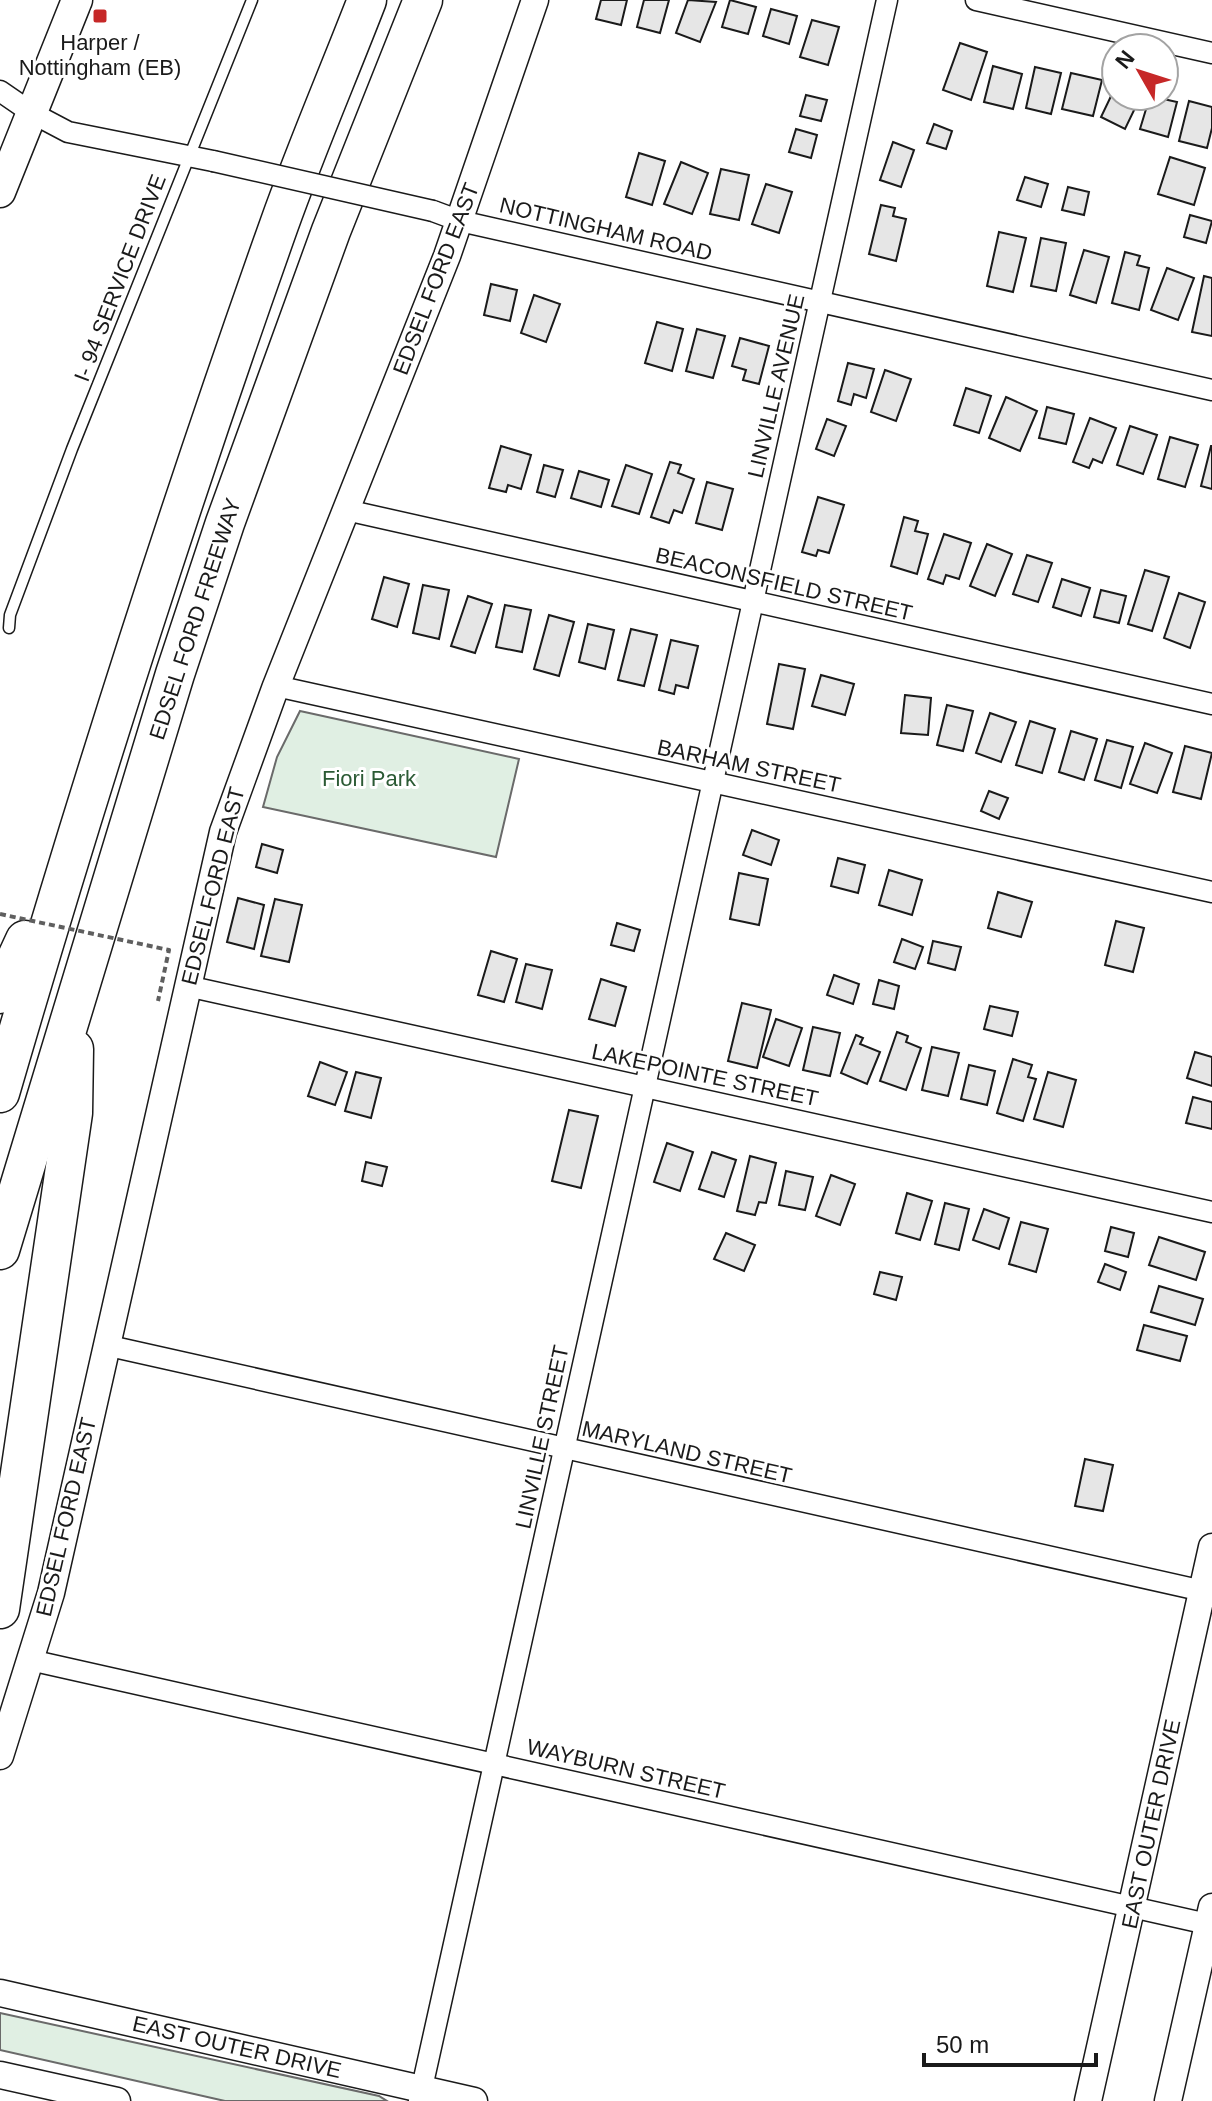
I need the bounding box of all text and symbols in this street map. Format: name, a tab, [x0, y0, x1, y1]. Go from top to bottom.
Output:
marker: Harper / Nottingham (EB)	[91, 7, 109, 25]
place label: Harper / Nottingham (EB)	[19, 30, 181, 80]
north arrow	[1100, 32, 1180, 112]
text: N	[1110, 46, 1140, 74]
street label: I- 94 SERVICE DRIVE	[69, 171, 171, 385]
street label: EDSEL FORD EAST	[388, 180, 484, 378]
street label: NOTTINGHAM ROAD	[497, 192, 715, 266]
street label: LINVILLE AVENUE	[743, 292, 809, 480]
street label: EDSEL FORD FREEWAY	[144, 495, 246, 743]
street label: BEACONSFIELD STREET	[653, 542, 915, 626]
street label: BARHAM STREET	[655, 734, 843, 798]
park label: Fiori Park	[322, 766, 417, 791]
street label: EDSEL FORD EAST	[176, 784, 250, 988]
street label: LAKEPOINTE STREET	[589, 1039, 821, 1111]
street label: LINVILLE STREET	[510, 1343, 574, 1531]
street label: EDSEL FORD EAST	[31, 1415, 101, 1619]
street label: MARYLAND STREET	[580, 1416, 794, 1488]
street label: EAST OUTER DRIVE	[1117, 1717, 1185, 1931]
street label: WAYBURN STREET	[524, 1734, 728, 1804]
street label: EAST OUTER DRIVE	[130, 2011, 344, 2083]
scale bar	[924, 2017, 1096, 2067]
text: 50 m	[936, 2031, 989, 2058]

